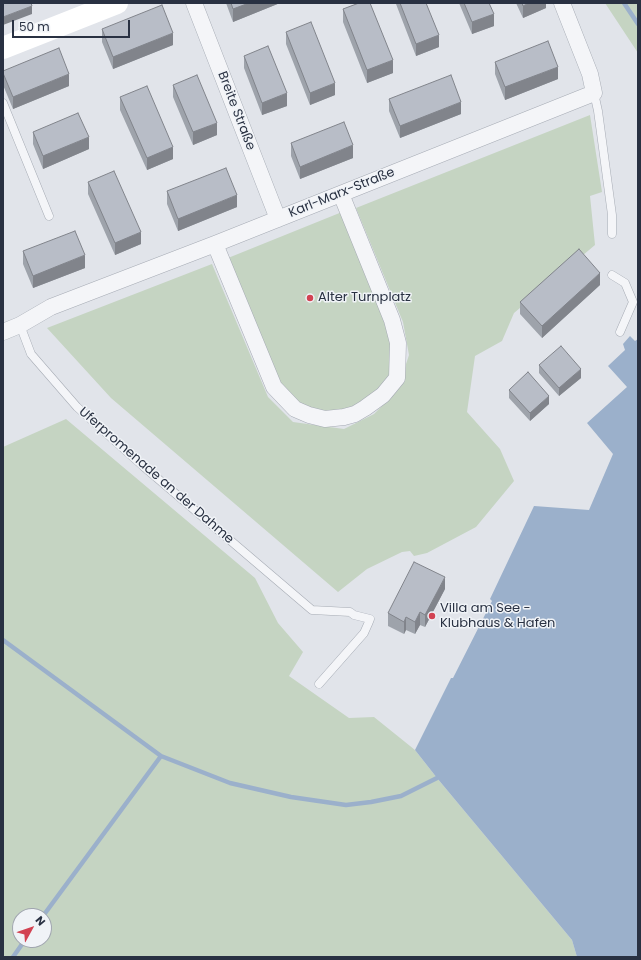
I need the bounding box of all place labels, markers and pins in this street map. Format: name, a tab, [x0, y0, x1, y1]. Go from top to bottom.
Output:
place label: Alter Turnplatz	[318, 290, 411, 306]
marker: Alter Turnplatz	[305, 293, 315, 303]
place label: Villa am See - Klubhaus & Hafen	[440, 601, 555, 632]
marker: Villa am See - Klubhaus & Hafen	[427, 611, 437, 621]

